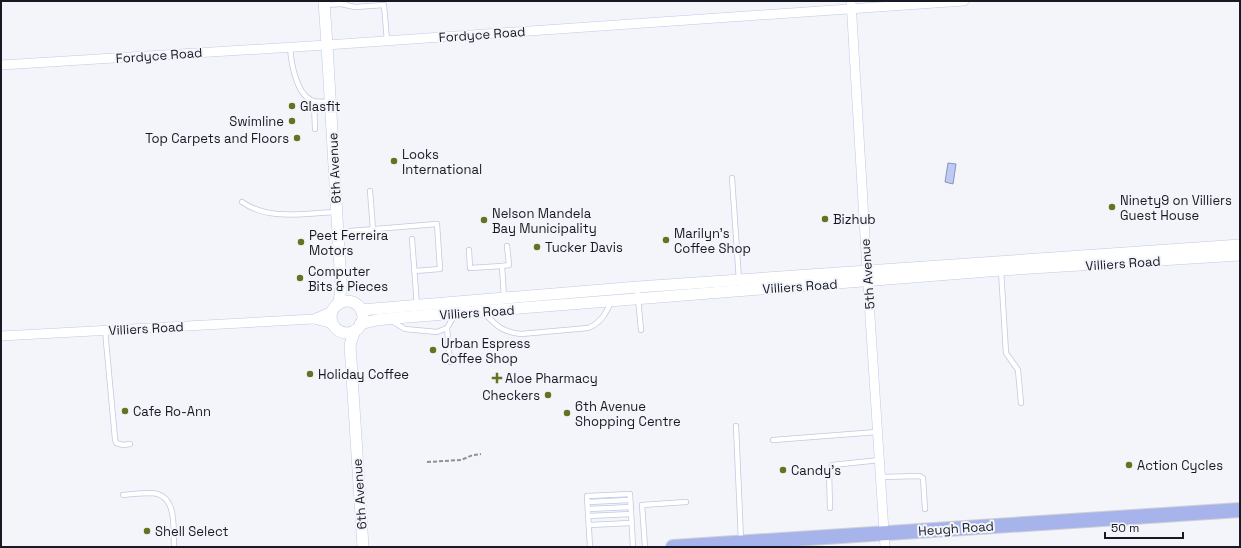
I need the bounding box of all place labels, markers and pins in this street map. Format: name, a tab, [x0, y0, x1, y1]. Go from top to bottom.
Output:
place label: Glasfit	[300, 98, 341, 115]
marker: Glasfit	[287, 101, 297, 111]
place label: Swimline	[229, 113, 284, 130]
marker: Swimline	[287, 116, 297, 126]
place label: Top Carpets and Floors	[145, 130, 289, 147]
marker: Top Carpets and Floors	[292, 133, 302, 143]
place label: Looks International	[402, 146, 482, 178]
marker: Looks International	[389, 156, 399, 166]
place label: Ninety9 on Villiers Guest House	[1120, 192, 1232, 224]
marker: Ninety9 on Villiers Guest House	[1107, 202, 1117, 212]
place label: Nelson Mandela Bay Municipality	[492, 205, 597, 237]
place label: Bizhub	[833, 211, 876, 228]
marker: Bizhub	[820, 214, 830, 224]
marker: Nelson Mandela Bay Municipality	[479, 215, 489, 225]
place label: Marilyn's Coffee Shop	[674, 225, 751, 257]
place label: Peet Ferreira Motors	[309, 227, 389, 259]
marker: Marilyn's Coffee Shop	[661, 235, 671, 245]
marker: Peet Ferreira Motors	[296, 237, 306, 247]
place label: Tucker Davis	[545, 239, 623, 256]
marker: Tucker Davis	[532, 242, 542, 252]
place label: Computer Bits & Pieces	[308, 263, 388, 295]
marker: Computer Bits & Pieces	[295, 273, 305, 283]
place label: Urban Espress Coffee Shop	[441, 335, 530, 367]
marker: Urban Espress Coffee Shop	[428, 345, 438, 355]
place label: Holiday Coffee	[318, 366, 409, 383]
marker: Holiday Coffee	[305, 369, 315, 379]
place label: Aloe Pharmacy	[505, 370, 598, 387]
marker: Aloe Pharmacy	[492, 373, 502, 383]
place label: Checkers	[482, 387, 540, 404]
marker: Checkers	[543, 390, 553, 400]
place label: 6th Avenue Shopping Centre	[575, 398, 681, 430]
place label: Cafe Ro-Ann	[133, 403, 211, 420]
marker: Cafe Ro-Ann	[120, 406, 130, 416]
marker: 6th Avenue Shopping Centre	[562, 408, 572, 418]
place label: Action Cycles	[1137, 457, 1223, 474]
marker: Action Cycles	[1124, 460, 1134, 470]
place label: Candy's	[791, 462, 841, 479]
marker: Candy's	[778, 465, 788, 475]
place label: Shell Select	[155, 523, 228, 540]
marker: Shell Select	[142, 526, 152, 536]

